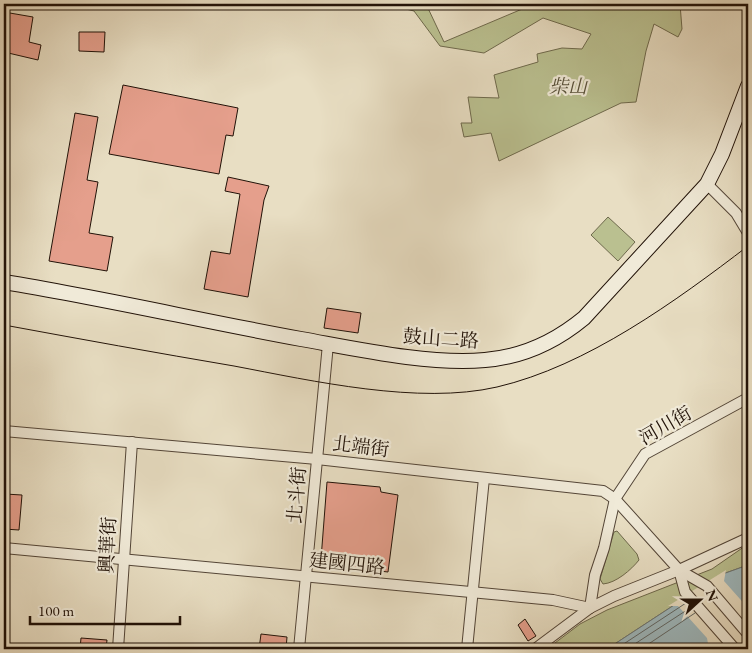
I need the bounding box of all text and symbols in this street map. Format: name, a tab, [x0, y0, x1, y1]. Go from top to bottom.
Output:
park label: 柴山	[549, 74, 589, 99]
street label: 鼓山二路	[402, 323, 480, 354]
street label: 河川街	[634, 400, 696, 451]
street label: 北端街	[331, 431, 391, 462]
street label: 北斗街	[282, 466, 311, 525]
street label: 興華街	[94, 516, 121, 574]
street label: 建國四路	[308, 547, 386, 580]
north arrow	[674, 576, 724, 626]
text: N	[702, 587, 723, 604]
scale bar	[30, 593, 180, 625]
text: 100 m	[38, 601, 75, 620]

